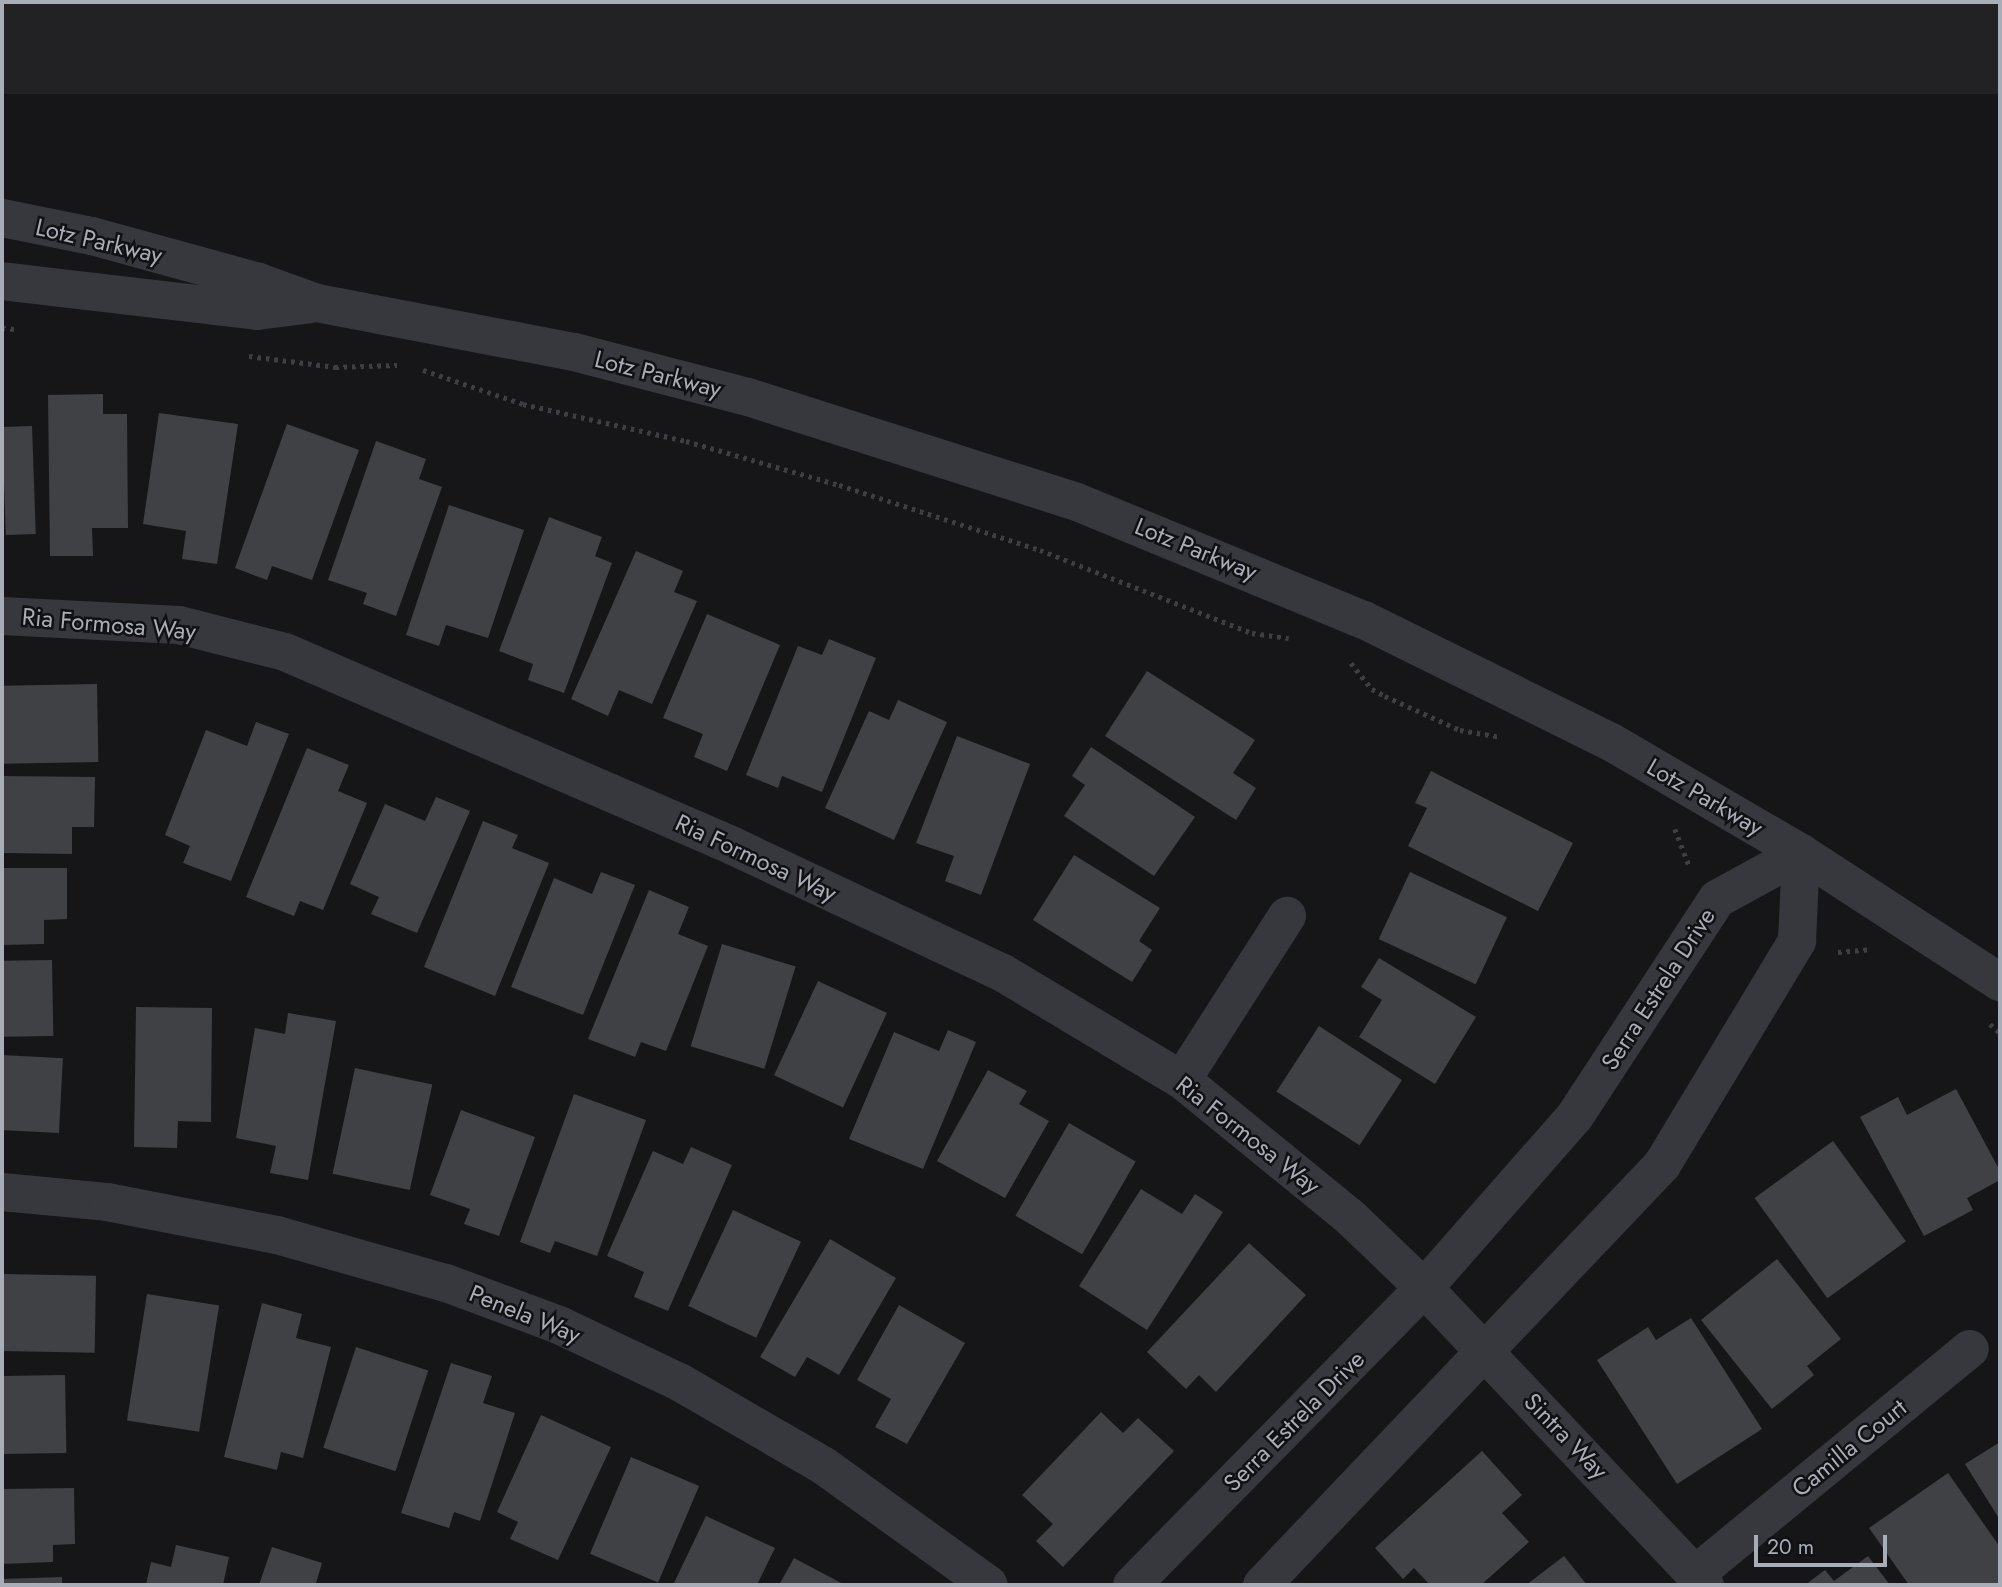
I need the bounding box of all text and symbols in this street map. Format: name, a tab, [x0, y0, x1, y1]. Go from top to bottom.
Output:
street label: Lotz Parkway	[33, 212, 165, 270]
street label: Lotz Parkway	[592, 344, 724, 404]
street label: Lotz Parkway	[1131, 511, 1261, 587]
street label: Ria Formosa Way	[21, 602, 197, 646]
street label: Lotz Parkway	[1642, 752, 1768, 842]
street label: Ria Formosa Way	[671, 808, 841, 908]
street label: Serra Estrela Drive	[1595, 903, 1721, 1075]
street label: Ria Formosa Way	[1170, 1070, 1326, 1200]
street label: Penela Way	[465, 1279, 585, 1349]
street label: Serra Estrela Drive	[1218, 1345, 1370, 1497]
street label: Sintra Way	[1518, 1387, 1614, 1485]
street label: Camilla Court	[1786, 1393, 1912, 1503]
scale bar	[1757, 1520, 1890, 1564]
text: 20 m	[1767, 1532, 1814, 1562]

